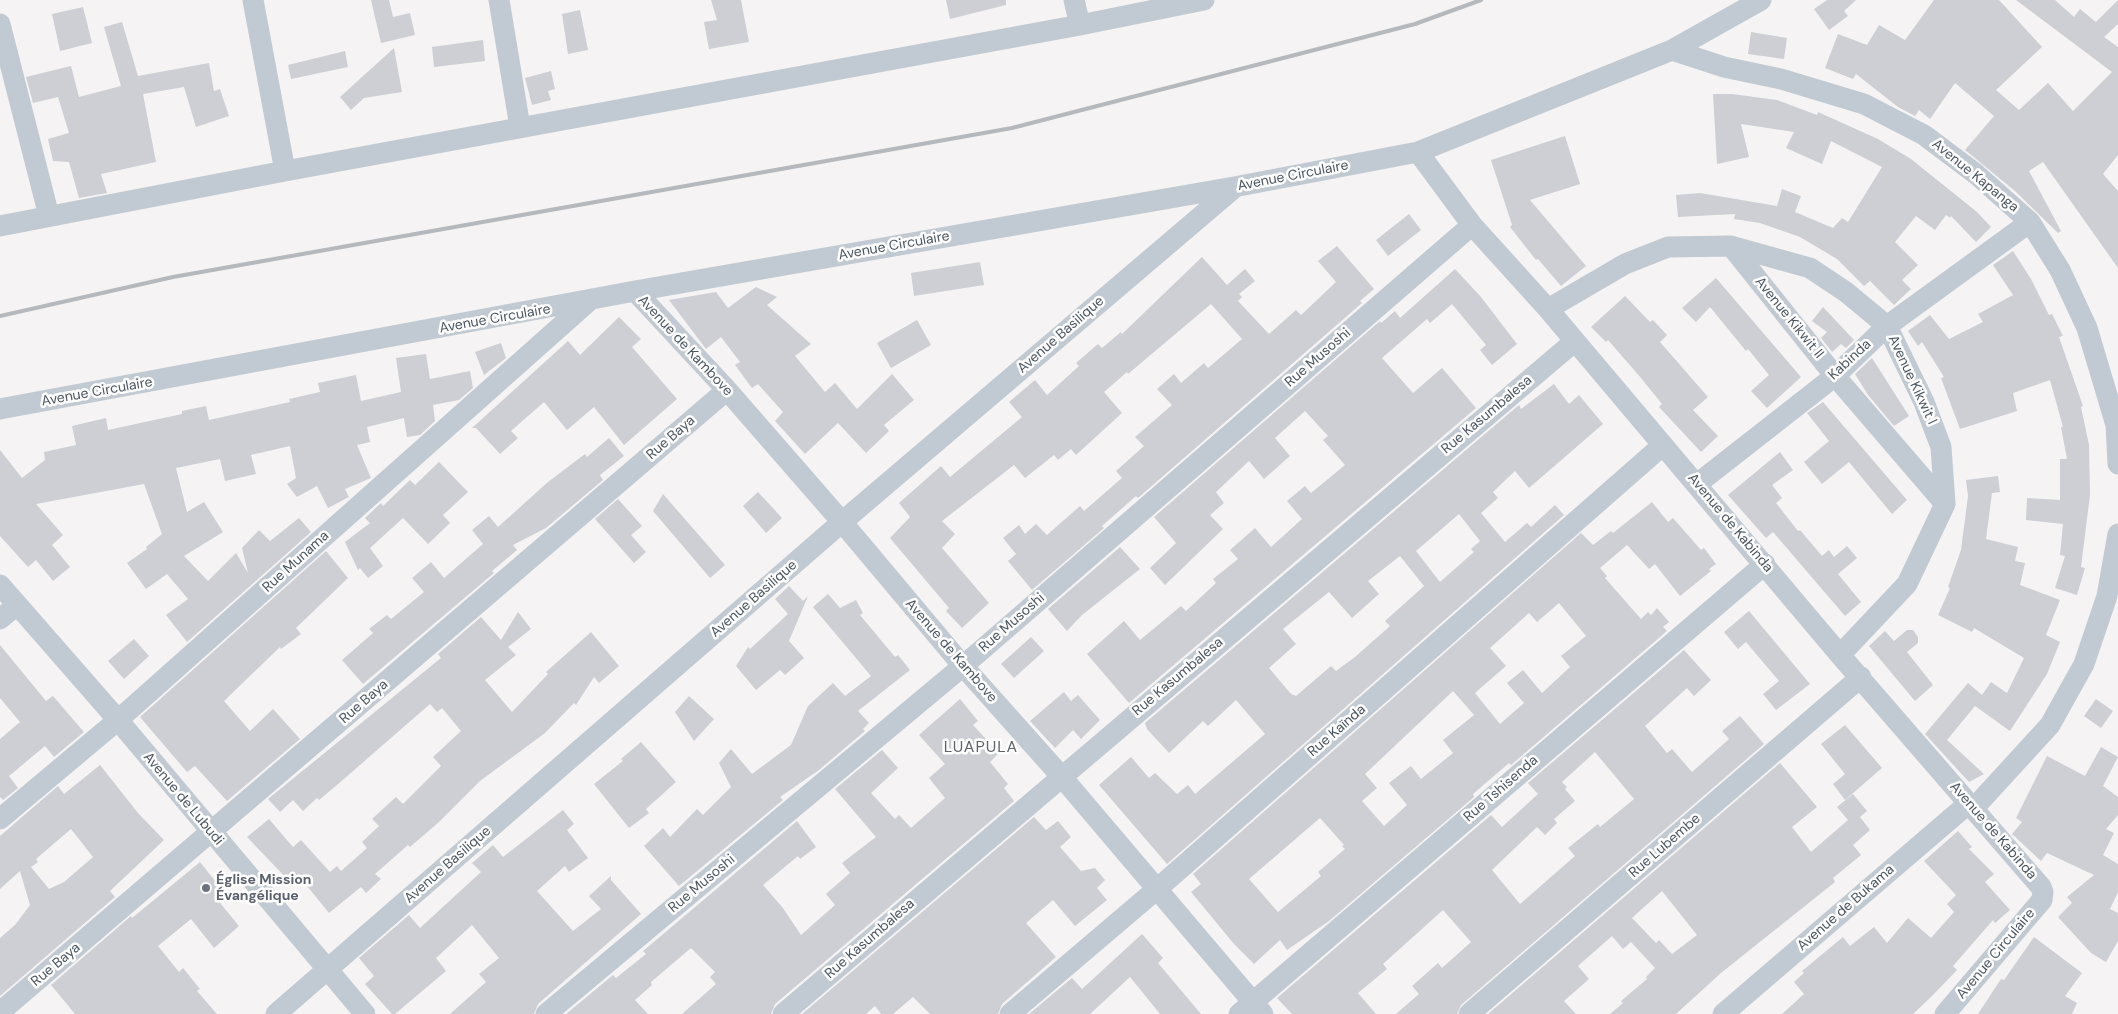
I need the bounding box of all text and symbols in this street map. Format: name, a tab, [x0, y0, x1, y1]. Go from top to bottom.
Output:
street label: Avenue Kapanga	[1928, 136, 2022, 216]
street label: Avenue Circulaire	[1236, 157, 1350, 195]
street label: Avenue Circulaire	[837, 228, 951, 264]
street label: Avenue Kikwit II	[1751, 274, 1827, 362]
street label: Avenue de Kambove	[634, 292, 736, 400]
street label: Avenue Basilique	[1014, 293, 1108, 377]
street label: Avenue Circulaire	[438, 301, 552, 337]
street label: Rue Musoshi	[1282, 325, 1354, 391]
street label: Avenue Kikwit I	[1884, 333, 1940, 427]
street label: Kabinda	[1825, 336, 1875, 384]
street label: Rue Kasumbalesa	[1438, 372, 1536, 458]
street label: Avenue Circulaire	[40, 374, 154, 410]
street label: Rue Baya	[643, 412, 699, 464]
street label: Avenue de Kabinda	[1684, 470, 1776, 576]
street label: Rue Munama	[259, 528, 333, 596]
street label: Avenue Basilique	[707, 557, 801, 641]
street label: Rue Musoshi	[976, 590, 1048, 656]
street label: Avenue de Kambove	[902, 596, 1000, 706]
street label: Rue Kasumbalesa	[1129, 634, 1227, 720]
street label: Rue Baya	[336, 676, 392, 728]
street label: Rue Kaïnda	[1305, 701, 1369, 761]
district label: LUAPULA	[943, 738, 1019, 758]
street label: Avenue de Lubudi	[139, 749, 227, 849]
street label: Rue Tshisenda	[1460, 752, 1542, 826]
street label: Avenue de Kabinda	[1946, 779, 2040, 883]
street label: Rue Lubembe	[1626, 810, 1704, 882]
street label: Avenue Basilique	[401, 823, 495, 907]
street label: Rue Musoshi	[665, 851, 739, 917]
street label: Avenue de Bukama	[1794, 861, 1898, 955]
place label: Église Mission Évangélique	[216, 872, 311, 904]
marker: Église Mission Évangélique	[200, 882, 212, 894]
street label: Rue Kasumbalesa	[822, 896, 918, 982]
street label: Avenue Circulaire	[1953, 905, 2039, 1003]
street label: Rue Baya	[28, 940, 84, 990]

